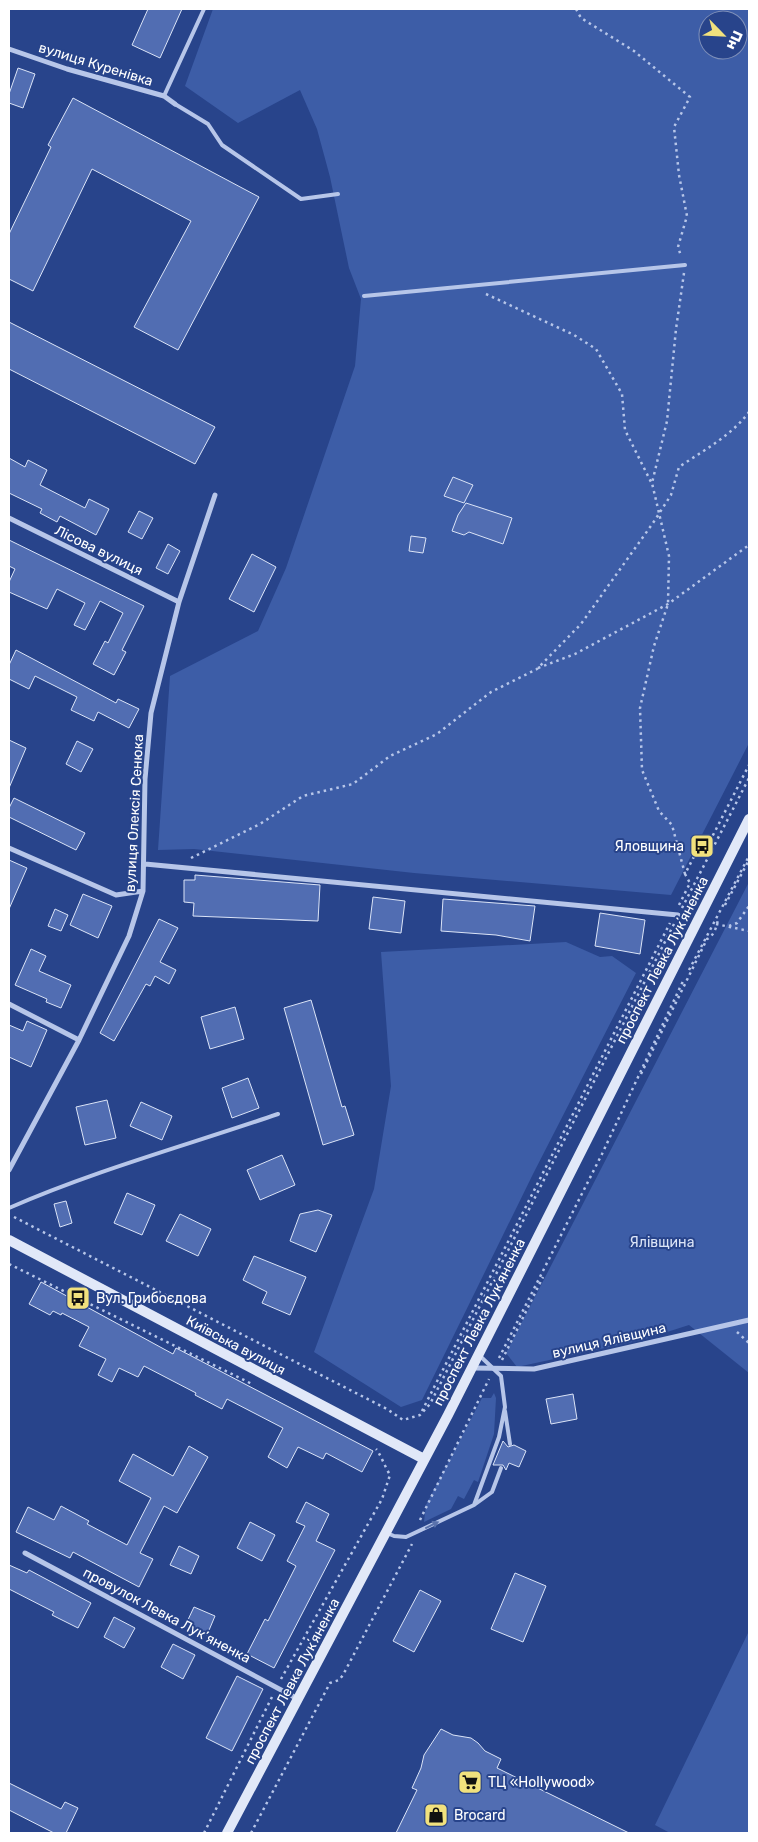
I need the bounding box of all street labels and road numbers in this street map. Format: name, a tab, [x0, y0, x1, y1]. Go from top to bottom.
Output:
street label: вулиця Куренівка	[37, 39, 155, 90]
street label: Лісова вулиця	[52, 522, 146, 579]
street label: вулиця Олексія Сенюка	[122, 734, 147, 892]
street label: проспект Левка Лукʼяненка	[613, 874, 712, 1047]
street label: проспект Левка Лукʼяненка	[430, 1236, 529, 1409]
street label: Київська вулиця	[183, 1312, 288, 1379]
street label: вулиця Ялівщина	[551, 1319, 668, 1362]
street label: провулок Левка Лук’яненка	[80, 1564, 253, 1667]
street label: проспект Левка Лукʼяненка	[241, 1595, 343, 1767]

